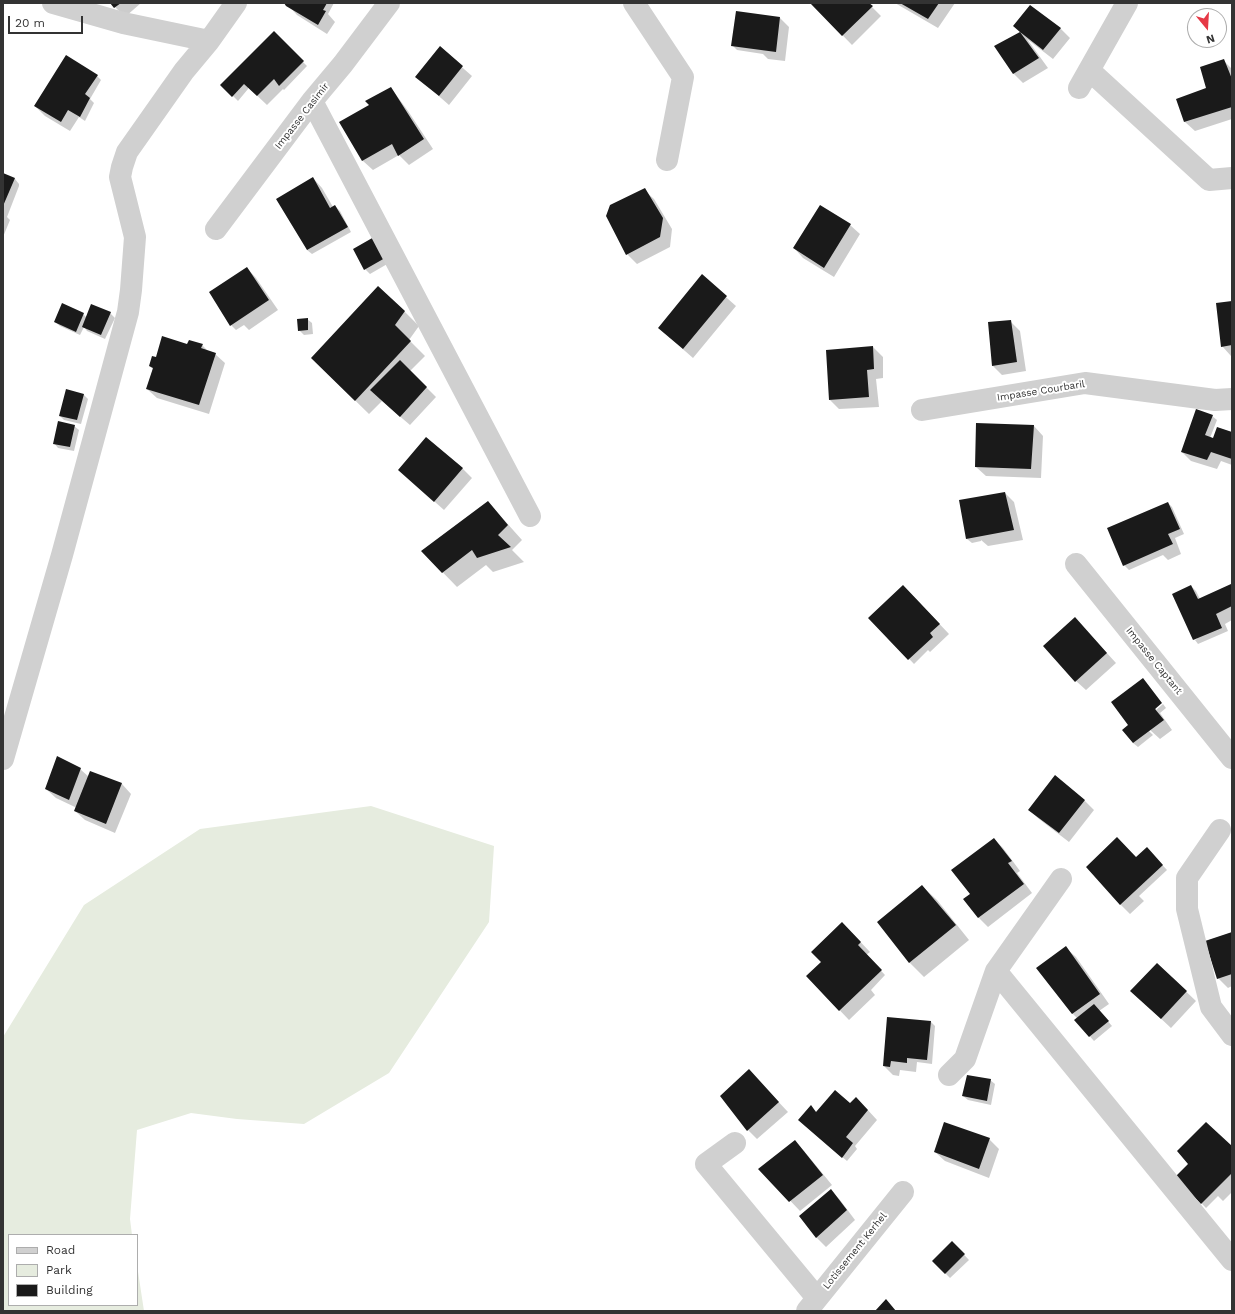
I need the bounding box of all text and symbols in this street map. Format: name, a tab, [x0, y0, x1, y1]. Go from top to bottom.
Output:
scale bar	[10, 8, 85, 34]
north arrow	[1187, 8, 1227, 48]
text: 20 m	[15, 16, 45, 30]
text: N	[1205, 31, 1216, 46]
street label: Impasse Casimir	[272, 80, 332, 152]
street label: Impasse Courbaril	[996, 378, 1086, 404]
street label: Impasse Captant	[1123, 625, 1185, 697]
street label: Lotissement Kerhel	[820, 1210, 890, 1292]
legend	[8, 1234, 138, 1306]
text: Road	[46, 1243, 75, 1257]
text: Park	[46, 1263, 72, 1277]
text: Building	[46, 1283, 93, 1297]

